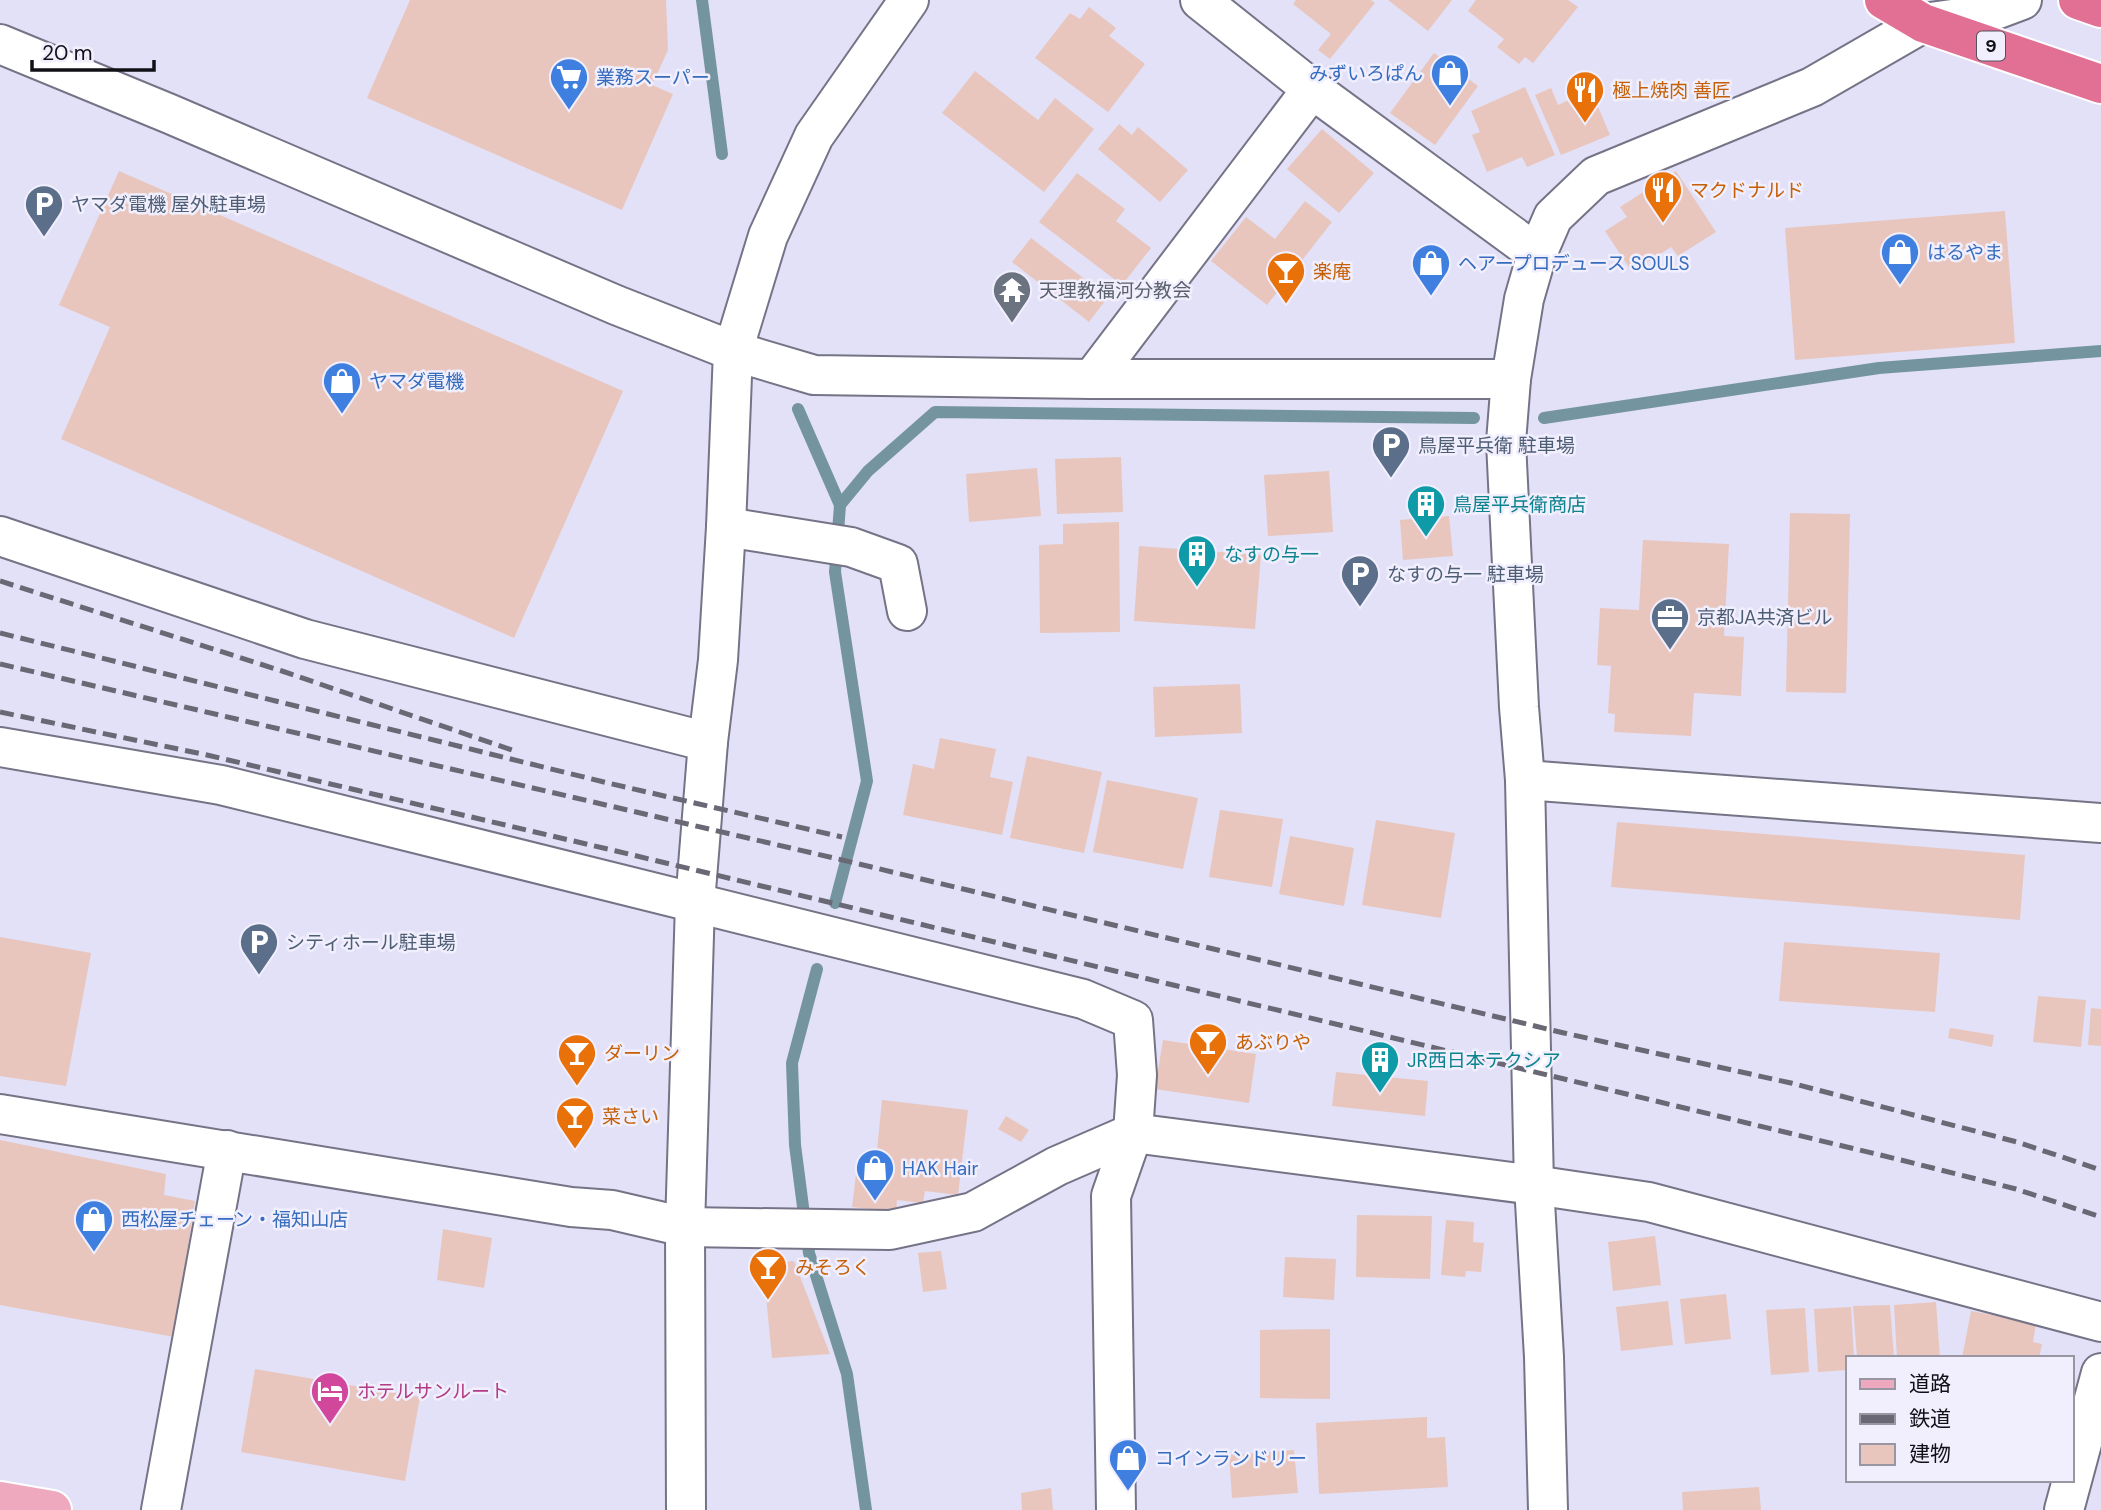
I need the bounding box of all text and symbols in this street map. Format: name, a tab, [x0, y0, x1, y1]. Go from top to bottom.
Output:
scale bar	[32, 28, 154, 72]
road number: 9	[1977, 32, 2005, 60]
text: 20 m	[42, 39, 93, 67]
shop icon: みずいろぱん	[1429, 52, 1471, 107]
supermarket icon: 業務スーパー	[548, 56, 590, 111]
place label: みずいろぱん	[1309, 61, 1423, 86]
place label: 業務スーパー	[596, 65, 710, 90]
restaurant icon: 極上焼肉 善匠	[1564, 69, 1606, 124]
place label: 極上焼肉 善匠	[1612, 78, 1731, 103]
restaurant icon: マクドナルド	[1642, 169, 1684, 224]
place label: マクドナルド	[1690, 178, 1804, 203]
parking icon: ヤマダ電機 屋外駐車場	[23, 183, 65, 238]
place label: ヤマダ電機 屋外駐車場	[71, 192, 266, 217]
shop icon: はるやま	[1879, 231, 1921, 286]
place label: はるやま	[1927, 240, 2003, 265]
shop icon: ヘアープロデュース SOULS	[1410, 242, 1452, 297]
bar icon: 楽庵	[1265, 250, 1307, 305]
place label: ヘアープロデュース SOULS	[1458, 251, 1689, 276]
place label: 楽庵	[1313, 259, 1351, 284]
temple icon: 天理教福河分教会	[991, 269, 1033, 324]
place label: 天理教福河分教会	[1039, 278, 1191, 303]
shop icon: ヤマダ電機	[321, 360, 363, 415]
place label: ヤマダ電機	[369, 369, 464, 394]
parking icon: 鳥屋平兵衛 駐車場	[1370, 424, 1412, 479]
place label: 鳥屋平兵衛 駐車場	[1418, 433, 1575, 458]
building icon: 鳥屋平兵衛商店	[1405, 483, 1447, 538]
place label: 鳥屋平兵衛商店	[1453, 492, 1586, 517]
building icon: なすの与一	[1176, 533, 1218, 588]
place label: なすの与一	[1224, 542, 1319, 567]
parking icon: なすの与一 駐車場	[1339, 553, 1381, 608]
place label: なすの与一 駐車場	[1387, 562, 1544, 587]
office icon: 京都JA共済ビル	[1649, 596, 1691, 651]
place label: 京都JA共済ビル	[1697, 605, 1833, 630]
parking icon: シティホール駐車場	[238, 921, 280, 976]
place label: シティホール駐車場	[286, 930, 456, 955]
bar icon: あぶりや	[1187, 1021, 1229, 1076]
place label: あぶりや	[1235, 1030, 1311, 1055]
bar icon: ダーリン	[556, 1032, 598, 1087]
building icon: JR西日本テクシア	[1359, 1039, 1401, 1094]
place label: ダーリン	[604, 1041, 680, 1066]
place label: JR西日本テクシア	[1407, 1048, 1561, 1073]
bar icon: 菜さい	[554, 1095, 596, 1150]
place label: 菜さい	[602, 1104, 659, 1129]
shop icon: HAK Hair	[854, 1147, 896, 1202]
place label: HAK Hair	[902, 1156, 979, 1181]
shop icon: 西松屋チェーン・福知山店	[73, 1198, 115, 1253]
place label: 西松屋チェーン・福知山店	[121, 1207, 348, 1232]
bar icon: みそろく	[747, 1246, 789, 1301]
place label: みそろく	[795, 1255, 871, 1280]
legend	[1846, 1356, 2073, 1482]
hotel icon: ホテルサンルート	[309, 1370, 351, 1425]
text: 道路	[1909, 1370, 1951, 1398]
place label: ホテルサンルート	[357, 1379, 509, 1404]
text: 鉄道	[1909, 1405, 1951, 1433]
shop icon: コインランドリー	[1107, 1437, 1149, 1492]
text: 建物	[1909, 1440, 1951, 1468]
place label: コインランドリー	[1155, 1446, 1307, 1471]

